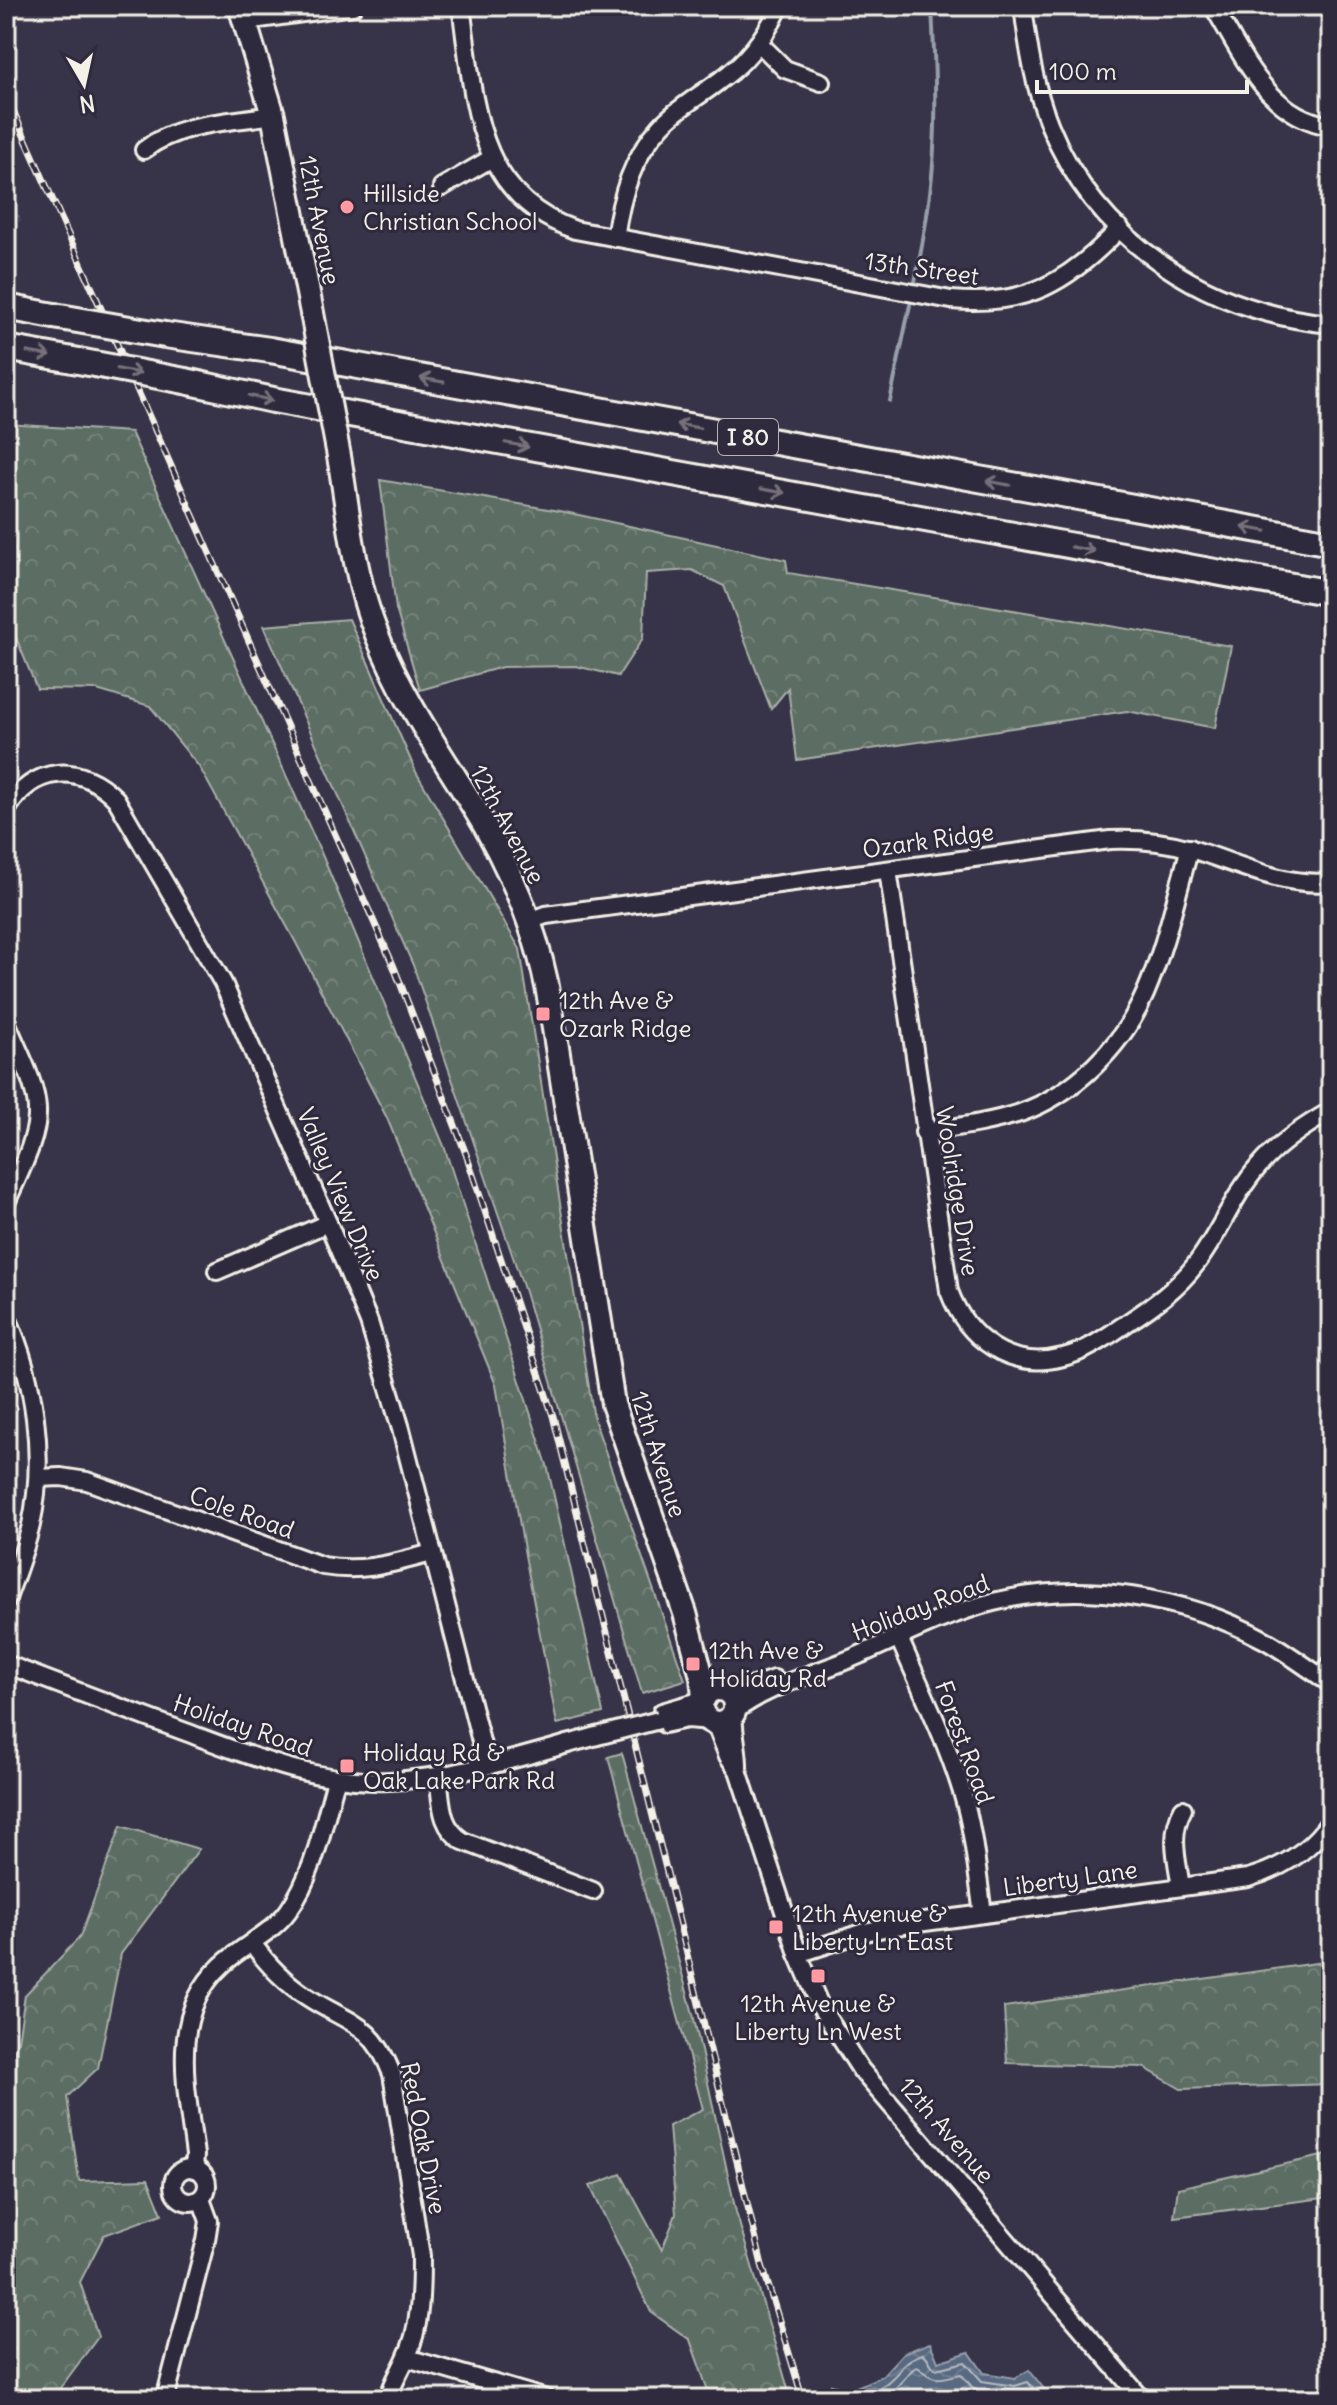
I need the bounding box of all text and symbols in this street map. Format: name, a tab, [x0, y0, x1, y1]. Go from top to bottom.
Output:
north arrow	[44, 44, 124, 124]
scale bar	[1037, 44, 1247, 94]
text: 100 m	[1049, 56, 1117, 86]
text: N	[77, 89, 97, 119]
street label: 12th Avenue	[293, 153, 347, 287]
place label: Hillside Christian School	[363, 178, 537, 236]
marker: Hillside Christian School	[338, 198, 356, 216]
street label: 13th Street	[863, 245, 981, 291]
one-way arrow	[26, 348, 52, 363]
one-way arrow	[116, 364, 141, 379]
one-way arrow	[419, 372, 445, 387]
one-way arrow	[248, 391, 273, 406]
one-way arrow	[675, 418, 701, 433]
road number: I 80	[718, 419, 778, 455]
one-way arrow	[504, 438, 529, 453]
one-way arrow	[986, 474, 1012, 489]
one-way arrow	[759, 485, 785, 500]
one-way arrow	[1242, 521, 1267, 536]
one-way arrow	[1070, 542, 1096, 557]
street label: 12th Avenue	[464, 759, 552, 889]
street label: Ozark Ridge	[860, 816, 996, 864]
place label: 12th Ave & Ozark Ridge	[559, 985, 691, 1043]
marker: 12th Ave & Ozark Ridge	[534, 1005, 552, 1023]
street label: Valley View Drive	[291, 1103, 391, 1285]
street label: Woolridge Drive	[930, 1104, 986, 1278]
street label: 12th Avenue	[625, 1387, 693, 1521]
street label: Cole Road	[185, 1479, 299, 1545]
street label: Holiday Road	[847, 1567, 993, 1647]
place label: 12th Ave & Holiday Rd	[709, 1635, 827, 1693]
marker: 12th Ave & Holiday Rd	[684, 1655, 702, 1673]
street label: Forest Road	[929, 1676, 1001, 1808]
street label: Holiday Road	[170, 1687, 316, 1763]
place label: Holiday Rd & Oak Lake Park Rd	[363, 1737, 555, 1795]
marker: Holiday Rd & Oak Lake Park Rd	[338, 1757, 356, 1775]
street label: Liberty Lane	[1001, 1854, 1139, 1902]
place label: 12th Avenue & Liberty Ln East	[792, 1898, 953, 1956]
marker: 12th Avenue & Liberty Ln East	[767, 1918, 785, 1936]
marker: 12th Avenue & Liberty Ln West	[809, 1967, 827, 1985]
place label: 12th Avenue & Liberty Ln West	[734, 1988, 902, 2046]
street label: Red Oak Drive	[395, 2059, 453, 2217]
street label: 12th Avenue	[893, 2071, 1001, 2189]

